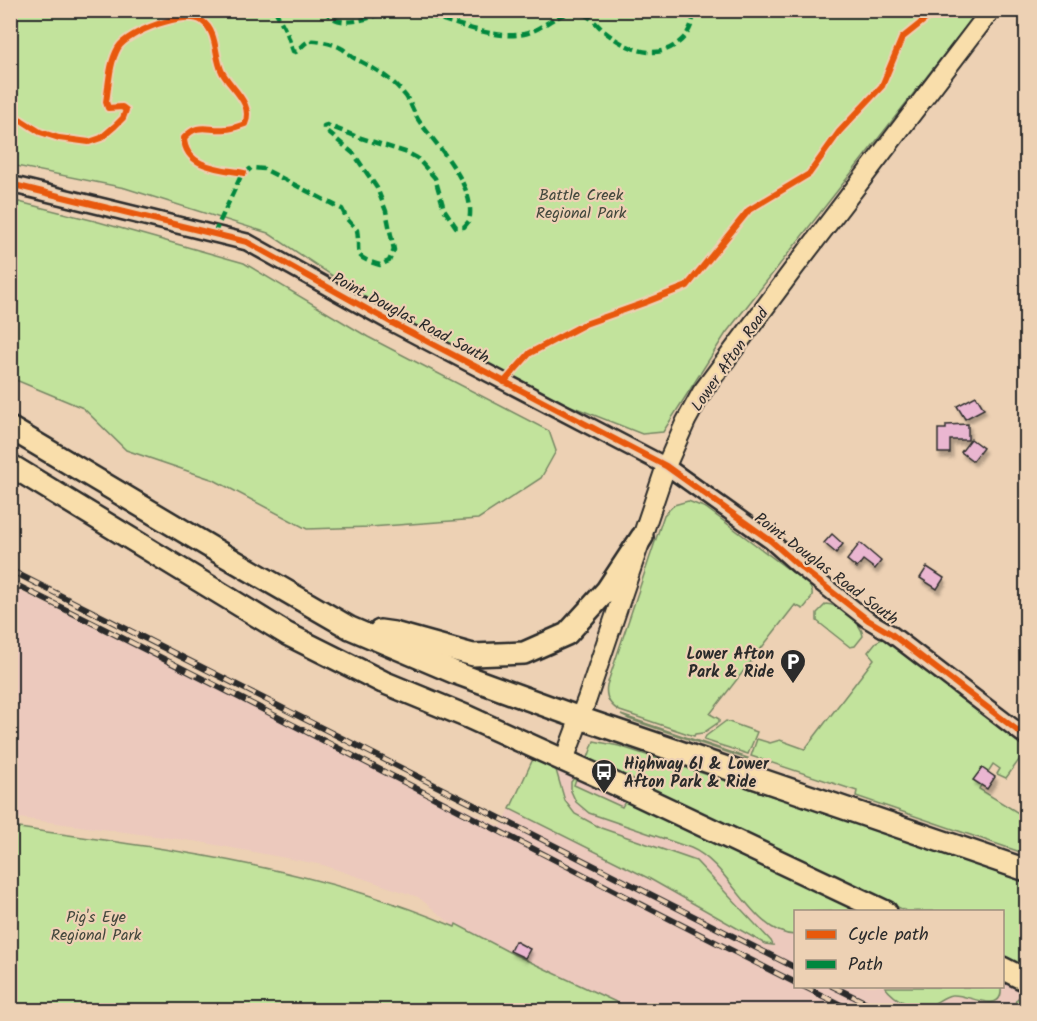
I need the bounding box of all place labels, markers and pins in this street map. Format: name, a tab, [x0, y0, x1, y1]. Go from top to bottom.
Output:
place label: Lower Afton Park & Ride	[686, 642, 774, 685]
parking icon: Lower Afton Park & Ride	[778, 647, 808, 685]
place label: Highway 61 & Lower Afton Park & Ride	[624, 752, 770, 795]
bus stop icon: Highway 61 & Lower Afton Park & Ride	[589, 757, 619, 795]

